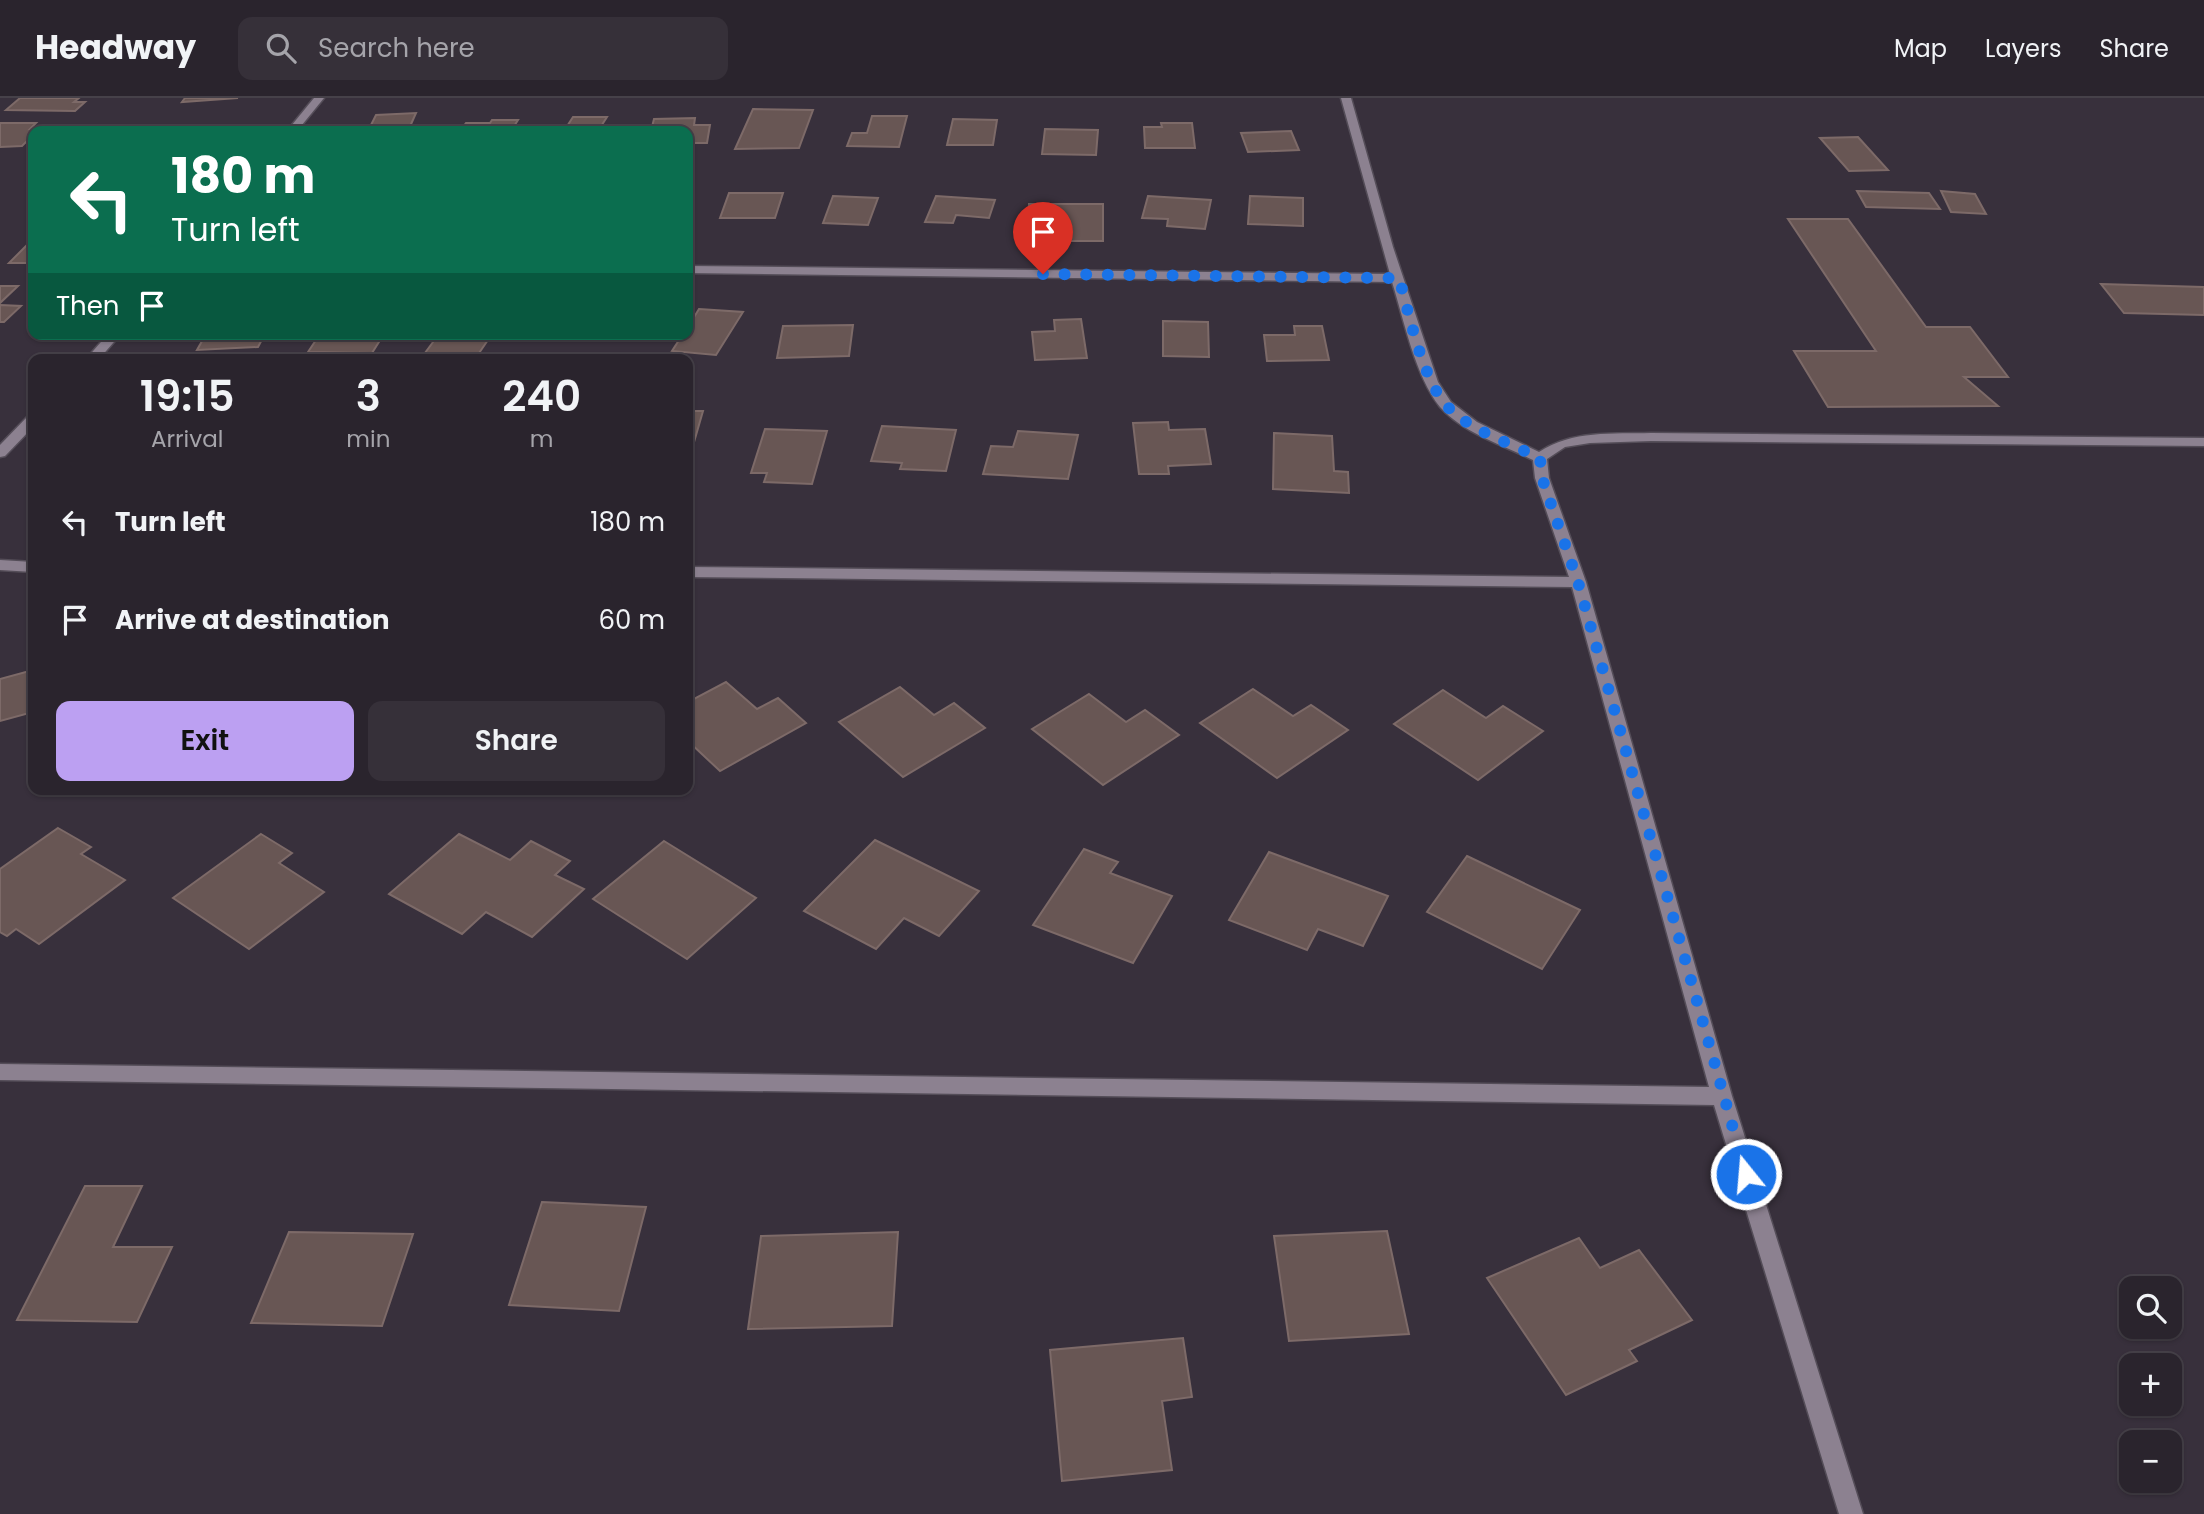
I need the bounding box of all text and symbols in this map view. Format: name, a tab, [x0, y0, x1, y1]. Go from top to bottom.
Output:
search box	[238, 17, 728, 80]
text: Headway	[35, 24, 196, 71]
icon: search	[262, 29, 300, 67]
text: Search here	[318, 30, 475, 66]
text: Map	[1894, 32, 1947, 65]
text: Layers	[1985, 32, 2061, 65]
text: Share	[2099, 32, 2169, 65]
text: 180 m	[171, 142, 315, 210]
icon: left	[56, 154, 147, 245]
pin	[1013, 202, 1073, 274]
text: Turn left	[171, 207, 300, 252]
icon: arrive	[1024, 213, 1062, 251]
icon: arrive	[133, 287, 171, 325]
text: Then	[56, 288, 119, 324]
text: 19:15	[140, 367, 235, 426]
text: 3	[356, 367, 381, 426]
text: 240	[502, 367, 581, 426]
text: Arrival	[151, 423, 223, 455]
text: min	[346, 423, 390, 455]
text: m	[530, 423, 554, 455]
icon: left	[56, 503, 94, 541]
text: Turn left	[115, 504, 226, 540]
text: 180 m	[590, 504, 665, 540]
icon: arrive	[56, 601, 94, 639]
text: Arrive at destination	[115, 602, 390, 638]
text: 60 m	[598, 602, 665, 638]
button: Exit	[56, 701, 354, 781]
button: Share	[368, 701, 665, 781]
position arrow	[1709, 1137, 1783, 1211]
map controls	[2119, 1276, 2182, 1493]
button: search	[2119, 1276, 2182, 1339]
button: +	[2119, 1353, 2182, 1416]
button: −	[2119, 1430, 2182, 1493]

